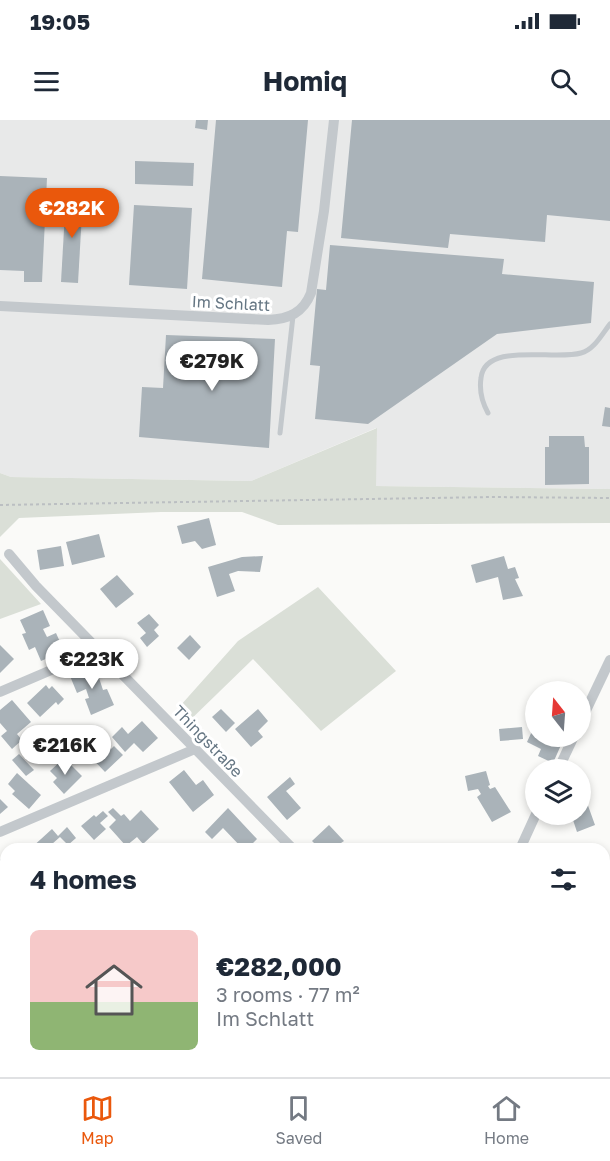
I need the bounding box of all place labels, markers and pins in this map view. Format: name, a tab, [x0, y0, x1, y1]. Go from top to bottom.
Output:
pin: €282K	[30, 188, 114, 239]
pin: €279K	[170, 341, 254, 392]
pin: €223K	[50, 639, 134, 690]
pin: €216K	[23, 725, 107, 776]

